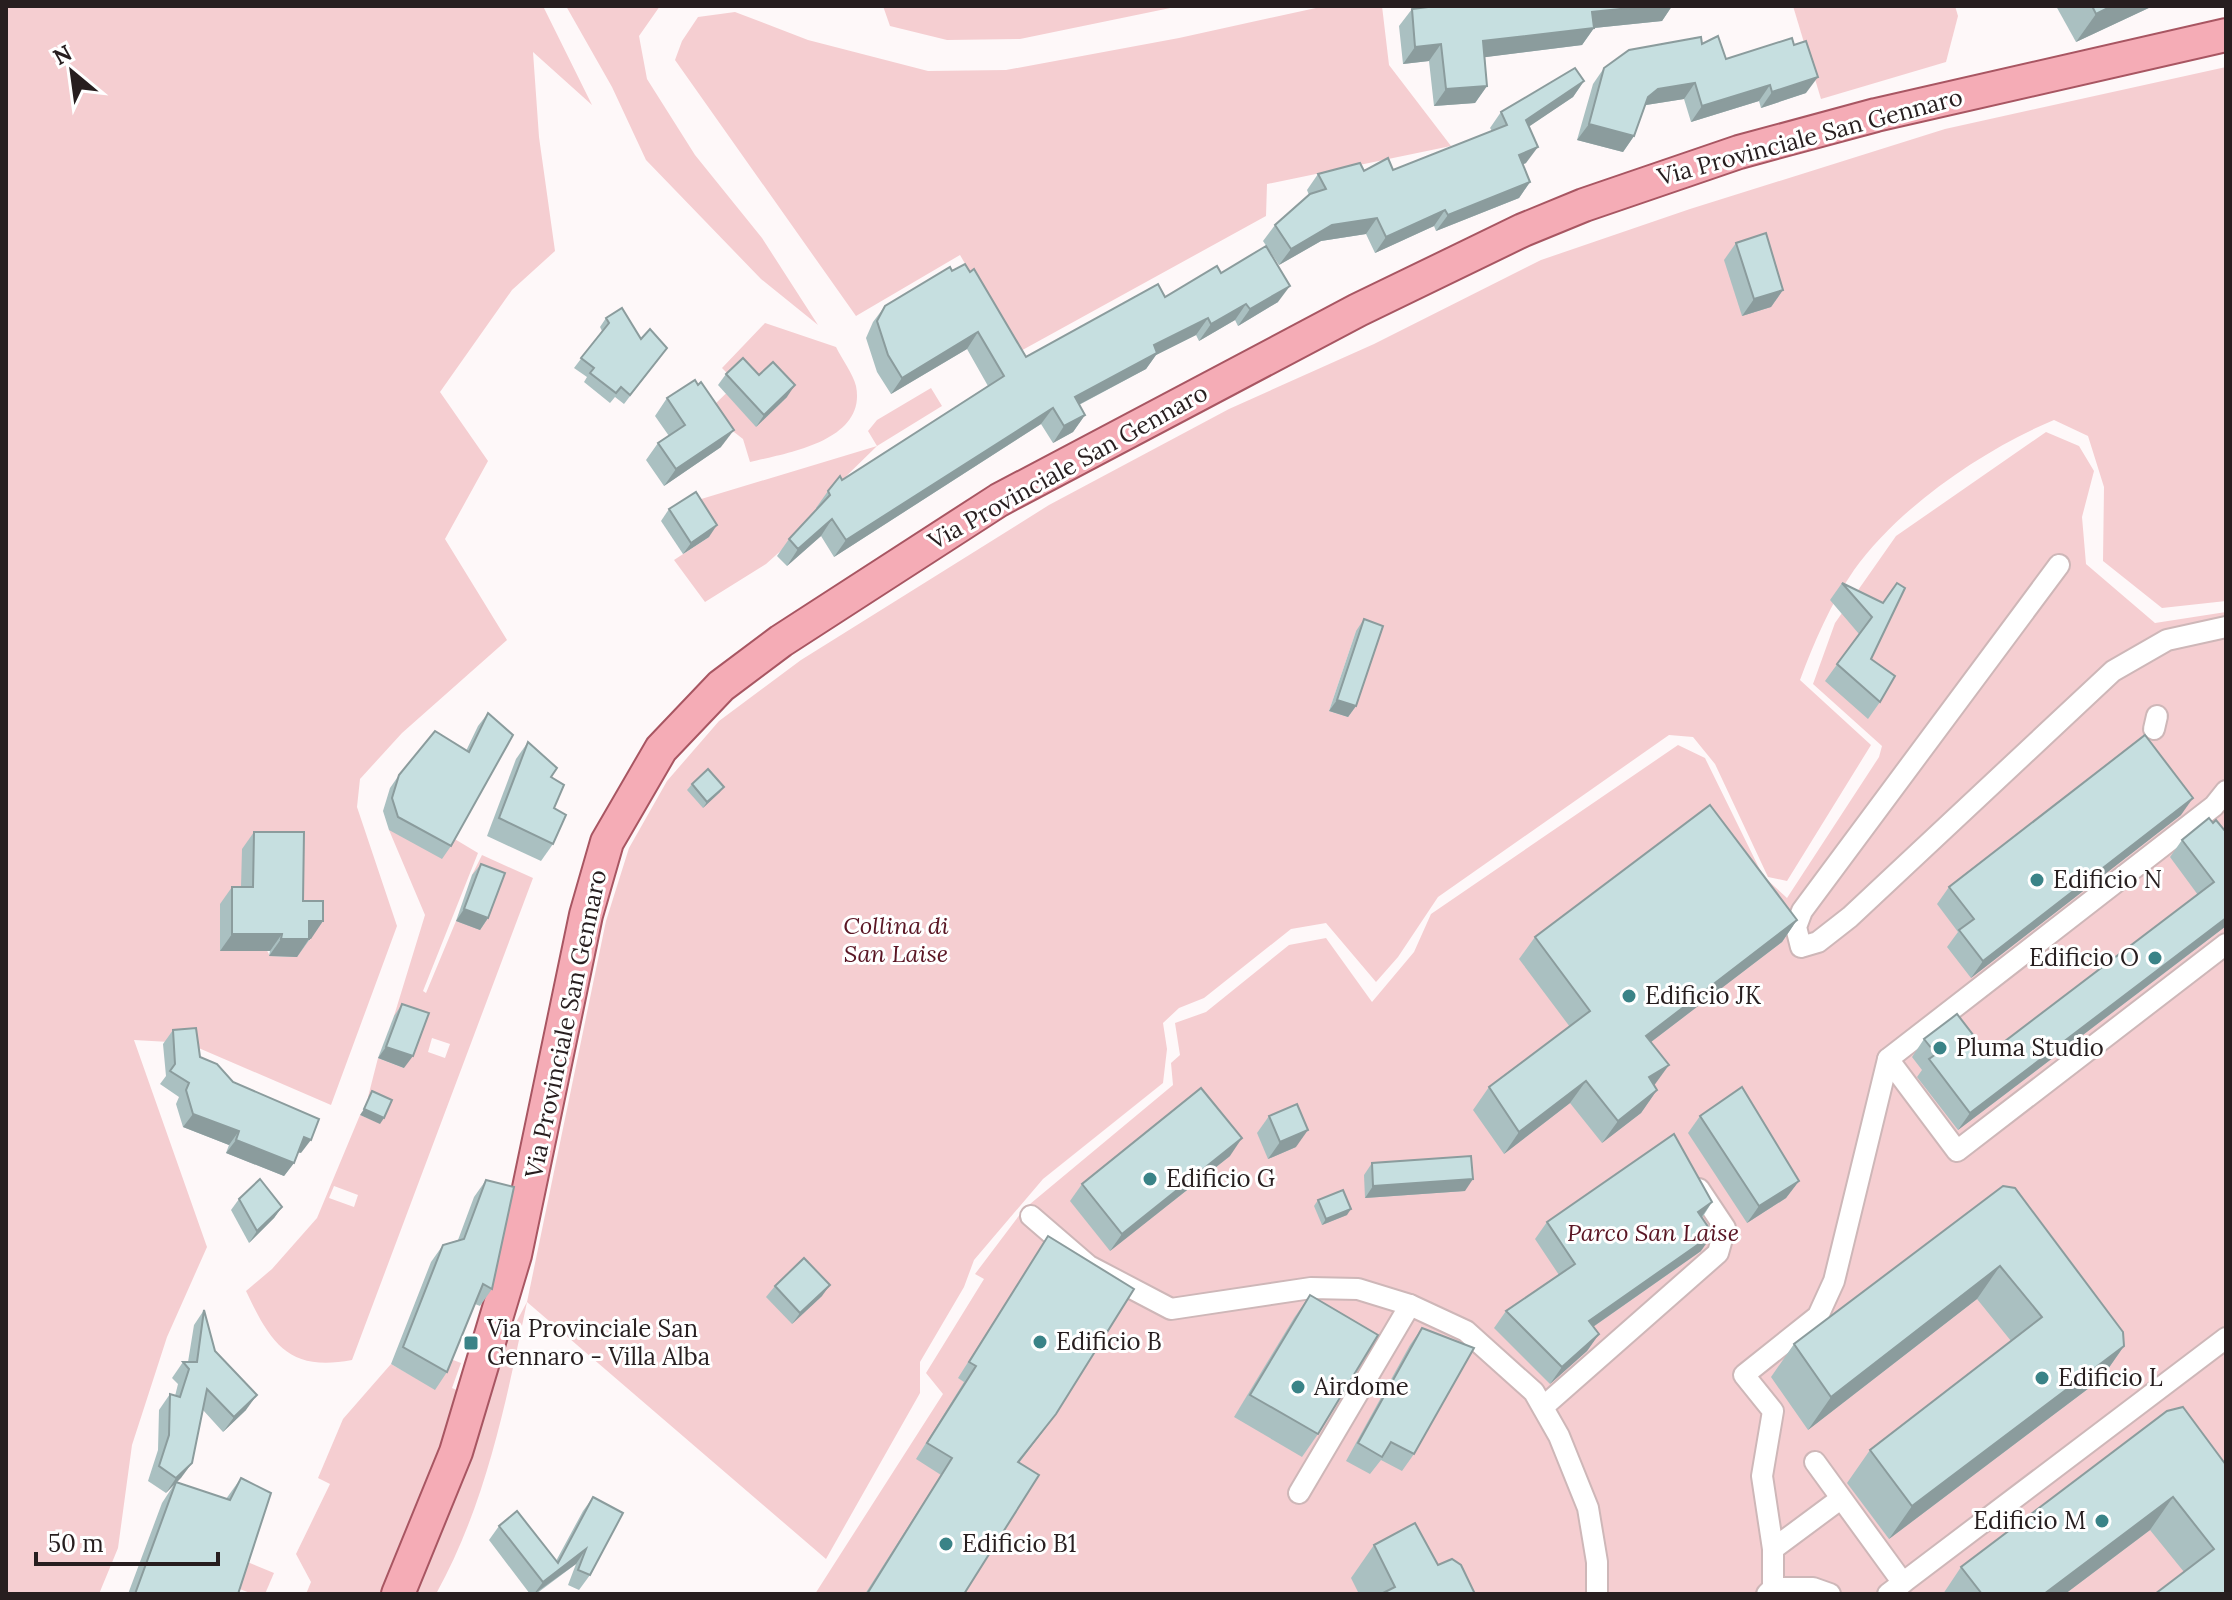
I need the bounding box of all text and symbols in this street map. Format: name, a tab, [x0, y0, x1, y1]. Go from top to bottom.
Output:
north arrow	[32, 32, 112, 112]
text: N	[48, 38, 77, 71]
street label: Via Provinciale San Gennaro	[1653, 81, 1966, 192]
street label: Via Provinciale San Gennaro	[922, 377, 1213, 557]
place label: Edificio N	[2053, 864, 2162, 895]
street label: Via Provinciale San Gennaro	[517, 867, 613, 1182]
marker: Edificio N	[2028, 871, 2046, 889]
park label: Collina di San Laise	[843, 910, 949, 969]
place label: Edificio O	[2029, 942, 2139, 973]
marker: Edificio O	[2146, 949, 2164, 967]
place label: Edificio JK	[1645, 980, 1762, 1011]
marker: Edificio JK	[1620, 987, 1638, 1005]
place label: Pluma Studio	[1956, 1032, 2104, 1063]
marker: Pluma Studio	[1931, 1039, 1949, 1057]
place label: Edificio G	[1166, 1163, 1275, 1194]
marker: Edificio G	[1141, 1170, 1159, 1188]
park label: Parco San Laise	[1567, 1217, 1739, 1248]
place label: Via Provinciale San Gennaro - Villa Alba	[486, 1313, 710, 1372]
place label: Edificio B	[1056, 1326, 1162, 1357]
marker: Edificio B	[1031, 1333, 1049, 1351]
marker: Via Provinciale San Gennaro - Villa Alba	[462, 1334, 480, 1352]
place label: Edificio L	[2058, 1362, 2163, 1393]
marker: Edificio L	[2033, 1369, 2051, 1387]
place label: Airdome	[1313, 1371, 1409, 1402]
marker: Airdome	[1289, 1378, 1307, 1396]
place label: Edificio M	[1973, 1505, 2086, 1536]
marker: Edificio M	[2093, 1512, 2111, 1530]
scale bar	[36, 1516, 218, 1566]
text: 50 m	[48, 1528, 104, 1559]
place label: Edificio B1	[962, 1528, 1077, 1559]
marker: Edificio B1	[937, 1535, 955, 1553]

